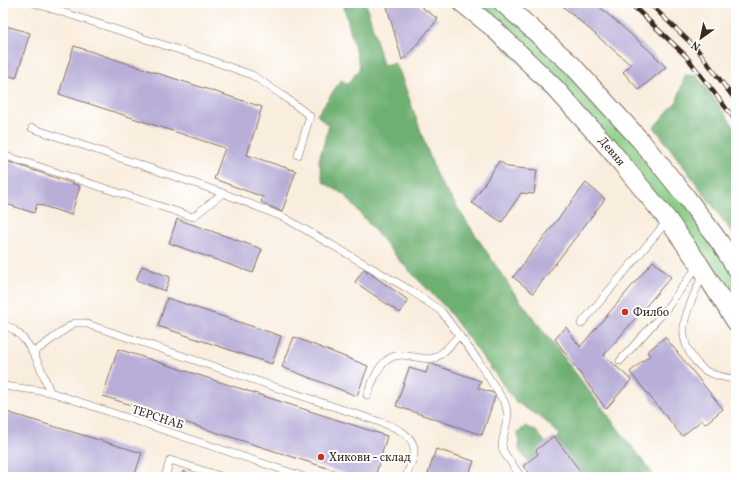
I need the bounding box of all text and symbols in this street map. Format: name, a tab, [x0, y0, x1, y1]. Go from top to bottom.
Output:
north arrow	[681, 18, 721, 58]
text: N	[689, 37, 704, 54]
street label: Девня	[594, 133, 628, 170]
place label: Филбо	[633, 305, 669, 321]
marker: Филбо	[620, 307, 630, 317]
street label: ТЕРСНАБ	[130, 402, 186, 434]
place label: Хикови - склад	[329, 450, 411, 466]
marker: Хикови - склад	[316, 452, 326, 462]

